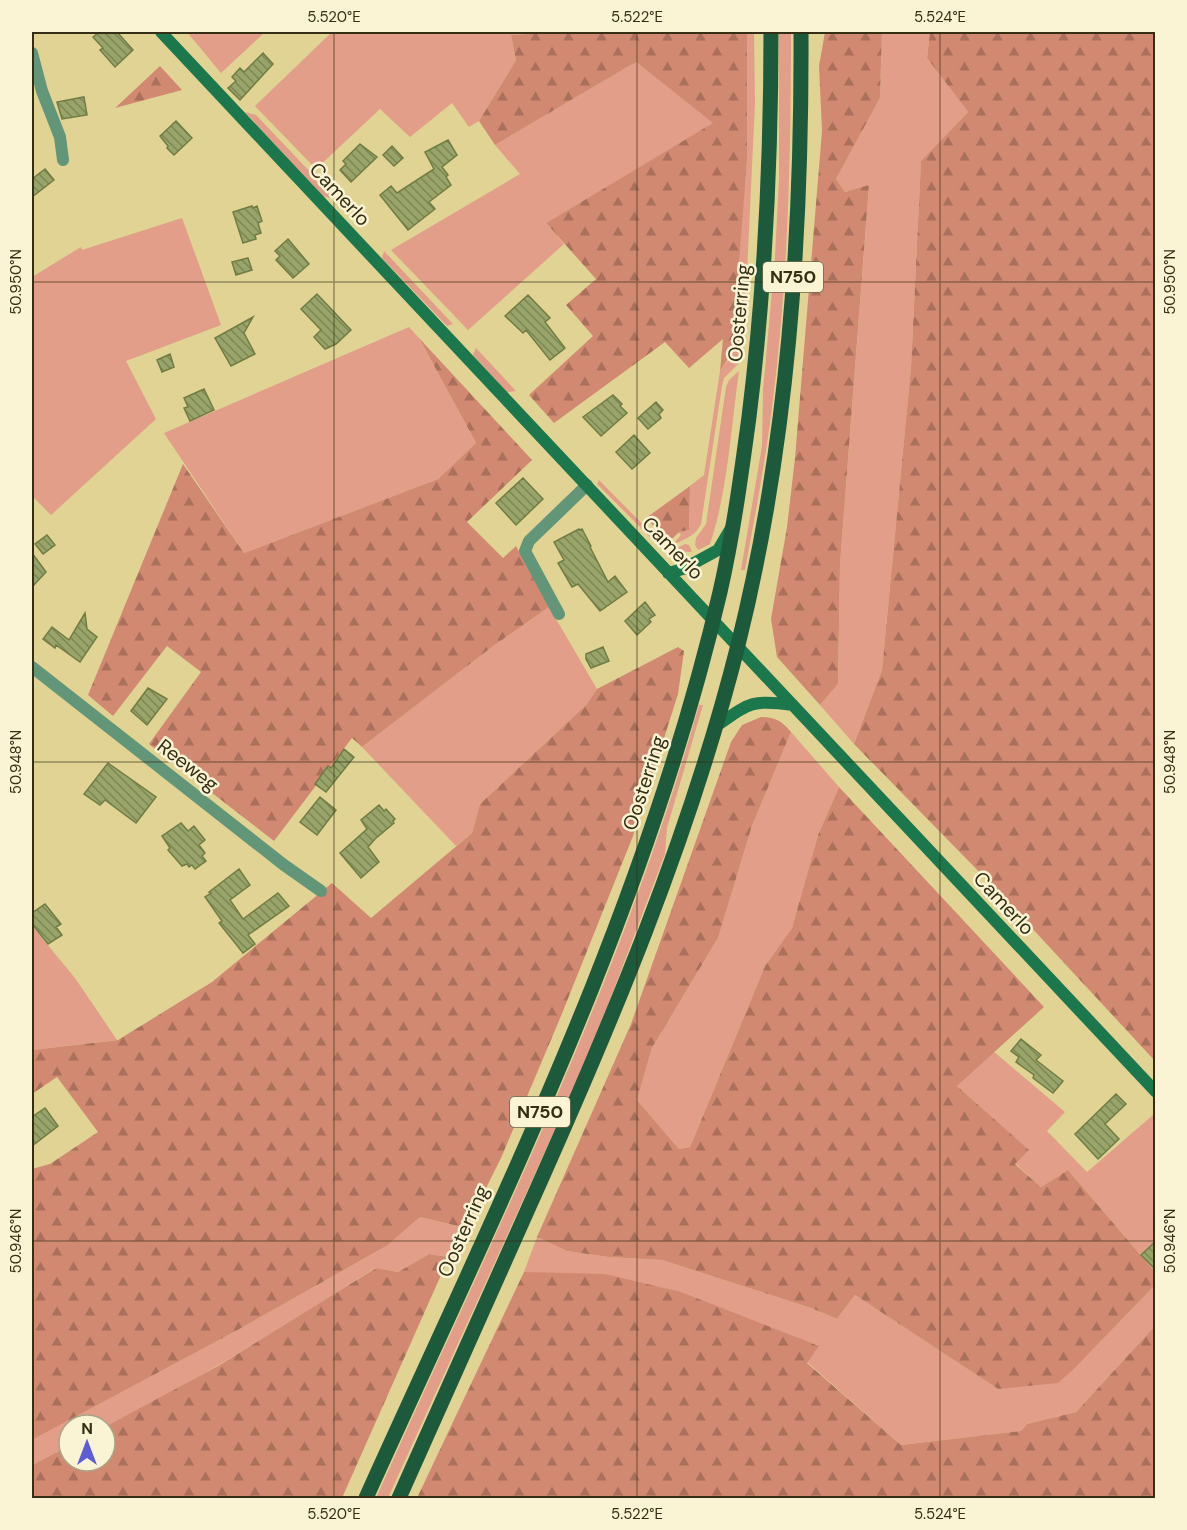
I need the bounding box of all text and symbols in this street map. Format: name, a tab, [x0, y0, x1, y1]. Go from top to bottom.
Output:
text: 5.520°E	[307, 7, 361, 27]
text: 5.522°E	[611, 7, 663, 27]
text: 5.524°E	[914, 7, 966, 27]
street label: Camerlo	[304, 157, 376, 231]
text: 50.950°N	[6, 249, 26, 315]
text: 50.950°N	[1160, 249, 1180, 315]
road number: N750	[763, 262, 823, 292]
street label: Oosterring	[722, 263, 756, 363]
street label: Camerlo	[637, 511, 709, 585]
text: 50.948°N	[6, 730, 26, 794]
text: 50.948°N	[1160, 730, 1180, 794]
street label: Oosterring	[616, 732, 672, 834]
street label: Reeweg	[152, 733, 224, 797]
street label: Camerlo	[968, 866, 1040, 940]
road number: N750	[510, 1097, 570, 1127]
street label: Oosterring	[431, 1181, 495, 1281]
text: 50.946°N	[6, 1209, 26, 1273]
text: 50.946°N	[1160, 1209, 1180, 1273]
north arrow	[57, 1413, 117, 1473]
text: N	[81, 1418, 93, 1439]
text: 5.520°E	[307, 1504, 361, 1524]
text: 5.522°E	[611, 1504, 663, 1524]
text: 5.524°E	[914, 1504, 966, 1524]

